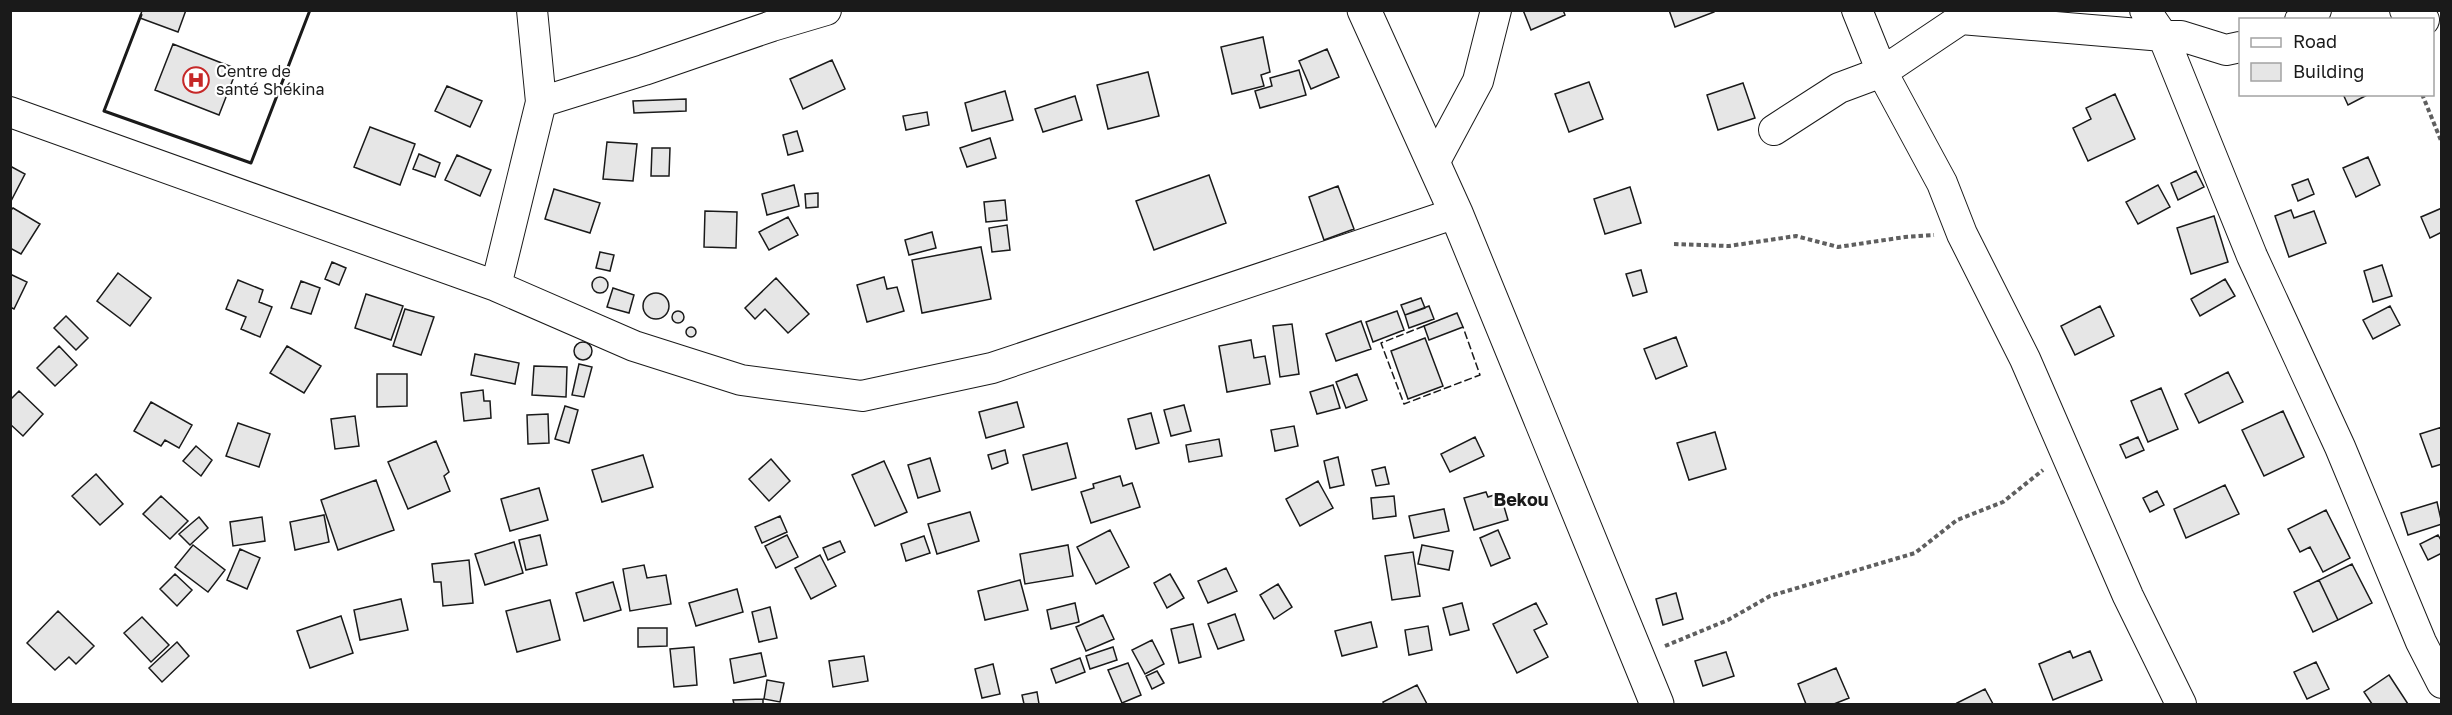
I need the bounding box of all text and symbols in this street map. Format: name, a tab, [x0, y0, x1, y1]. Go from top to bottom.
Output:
legend	[2239, 18, 2434, 96]
text: Road	[2293, 30, 2337, 52]
text: Building	[2293, 60, 2364, 82]
place label: Centre de santé Shékina	[216, 61, 324, 99]
hospital icon: Centre de santé Shékina	[181, 65, 211, 95]
district label: Bekou	[1494, 488, 1548, 510]

